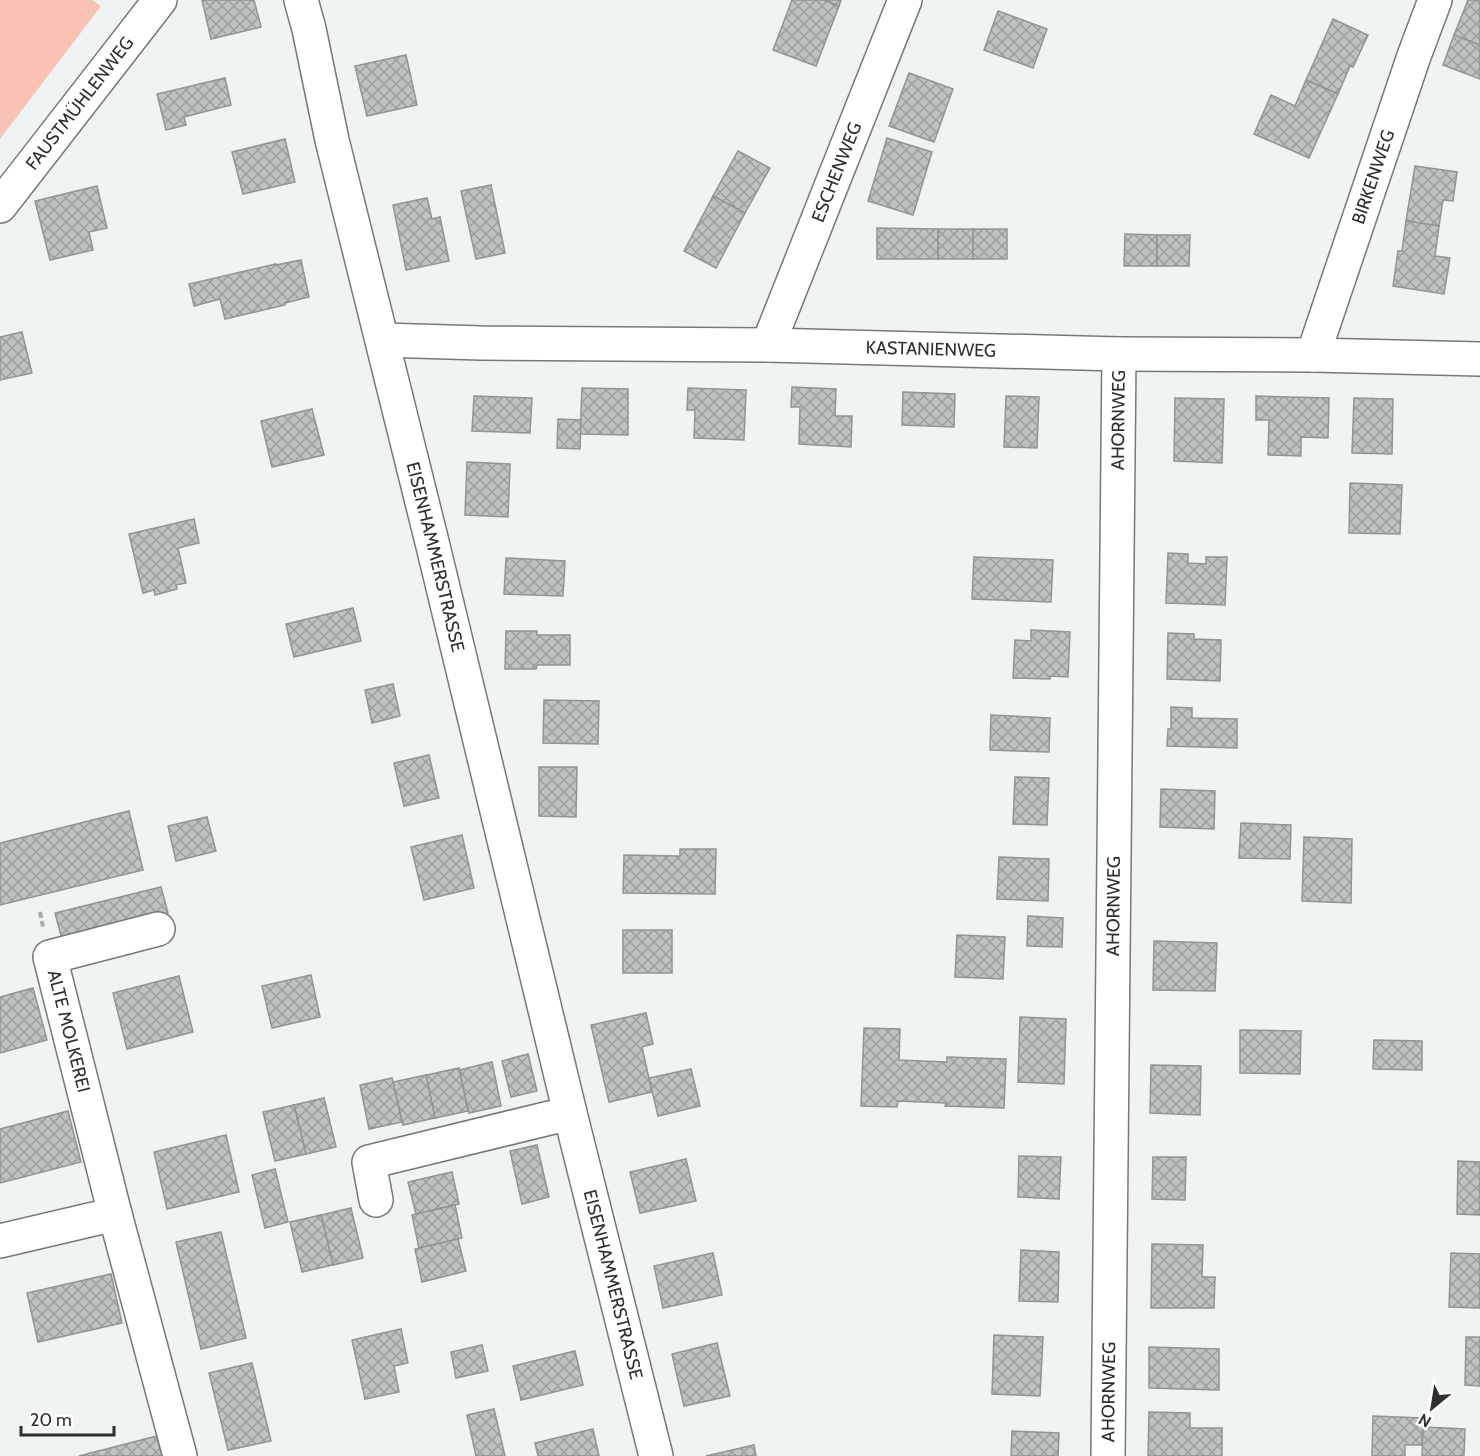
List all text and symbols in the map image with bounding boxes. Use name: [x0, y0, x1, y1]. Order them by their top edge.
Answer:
street label: FAUSTMÜHLENWEG: [21, 32, 138, 174]
street label: ESCHENWEG: [807, 119, 866, 225]
street label: BIRKENWEG: [1347, 127, 1399, 227]
street label: KASTANIENWEG: [865, 337, 996, 362]
street label: AHORNWEG: [1107, 370, 1130, 470]
street label: EISENHAMMERSTRASSE: [402, 460, 469, 654]
street label: AHORNWEG: [1102, 856, 1125, 956]
street label: ALTE MOLKEREI: [43, 968, 95, 1095]
street label: EISENHAMMERSTRASSE: [579, 1187, 647, 1382]
street label: AHORNWEG: [1097, 1342, 1120, 1442]
north arrow: [1402, 1378, 1462, 1438]
scale bar: [21, 1399, 114, 1437]
text: 20 m: [30, 1409, 72, 1431]
text: N: [1415, 1410, 1434, 1432]

